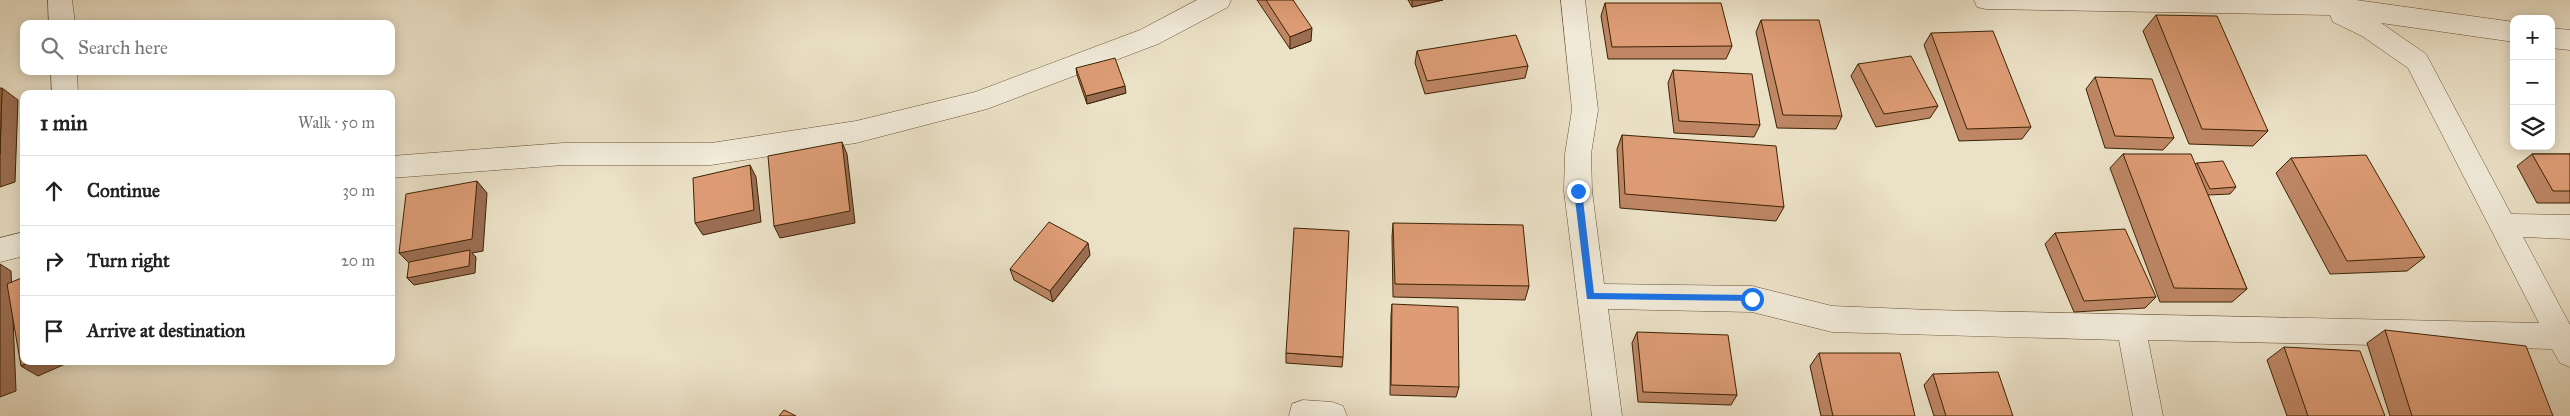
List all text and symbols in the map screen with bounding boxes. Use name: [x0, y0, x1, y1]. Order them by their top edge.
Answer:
map controls: [2510, 15, 2555, 150]
button: +: [2510, 15, 2555, 60]
search box: [20, 20, 395, 75]
icon: search: [38, 34, 66, 62]
text: Search here: [78, 36, 168, 59]
button: −: [2510, 60, 2555, 105]
button: layers: [2510, 105, 2555, 150]
text: 1 min: [40, 110, 88, 136]
text: Walk · 50 m: [298, 113, 375, 132]
icon: ahead: [40, 177, 68, 205]
text: Continue: [87, 179, 160, 202]
route end: [1567, 180, 1590, 203]
text: 30 m: [342, 181, 375, 200]
icon: right: [40, 247, 68, 275]
text: Turn right: [87, 249, 170, 272]
text: 20 m: [341, 251, 375, 270]
route start: [1741, 288, 1764, 311]
icon: arrive: [40, 317, 68, 345]
text: Arrive at destination: [87, 319, 245, 342]

